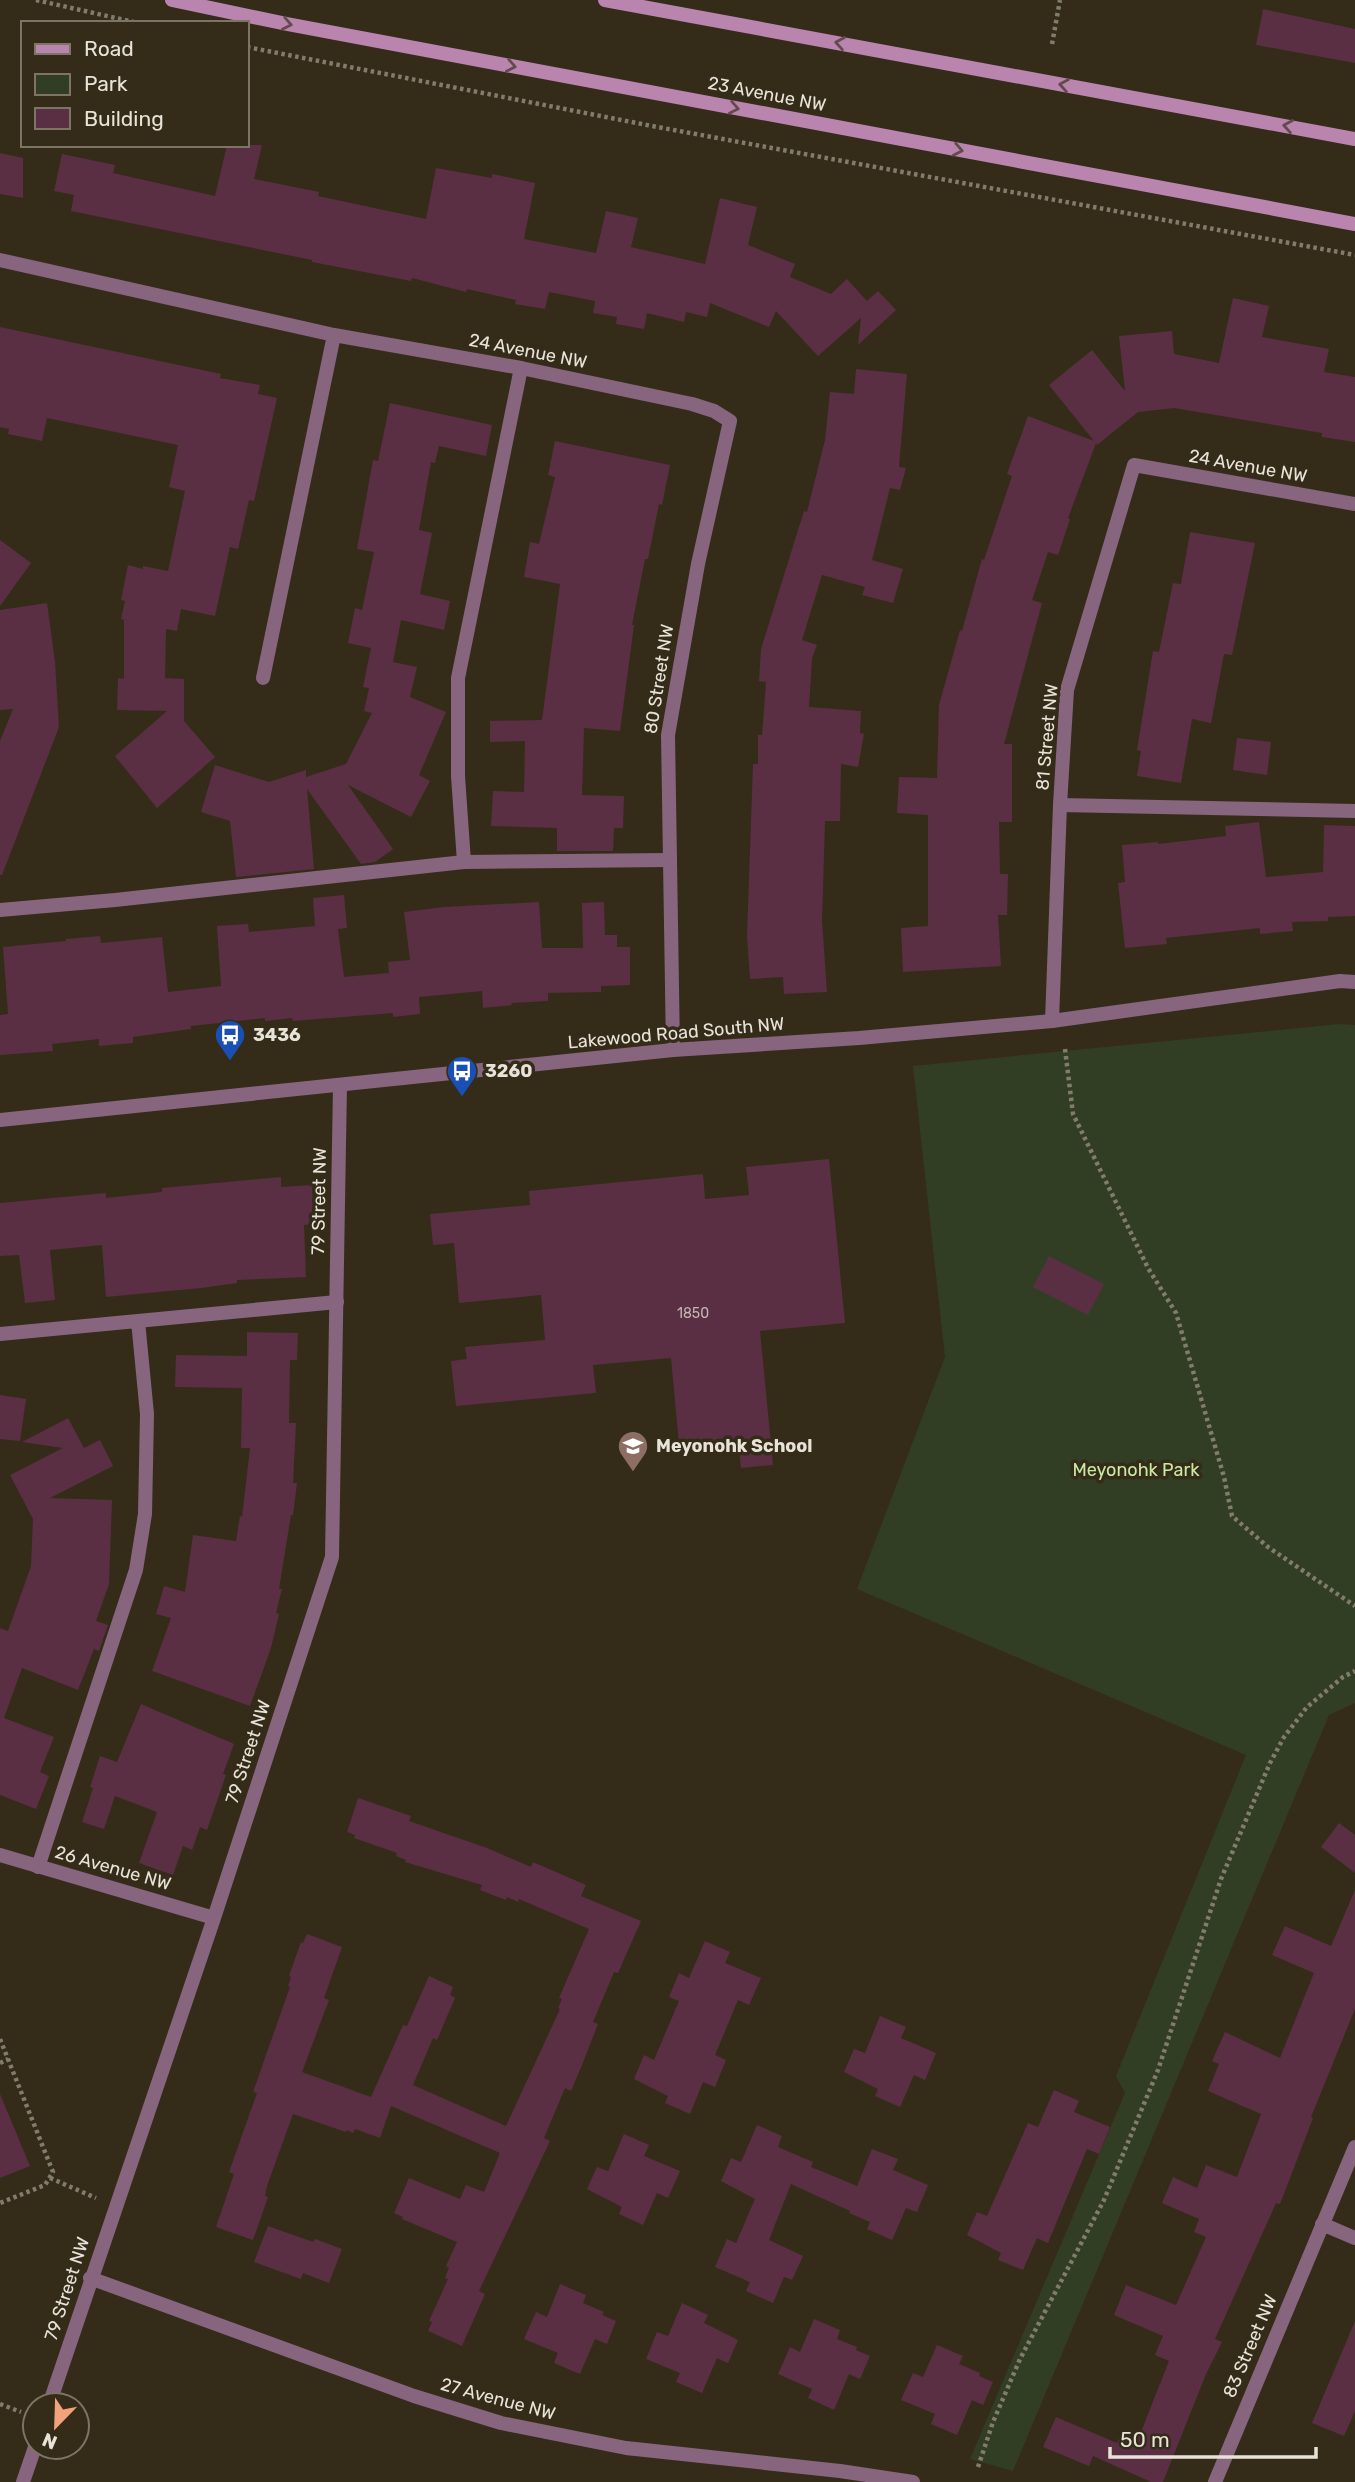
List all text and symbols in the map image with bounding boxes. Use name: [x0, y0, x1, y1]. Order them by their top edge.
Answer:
one-way arrow: [281, 15, 293, 30]
legend: [21, 21, 248, 147]
text: Road: [84, 36, 134, 61]
one-way arrow: [835, 37, 847, 52]
one-way arrow: [505, 58, 517, 73]
text: Park: [84, 71, 128, 96]
street label: 23 Avenue NW: [706, 72, 828, 116]
one-way arrow: [1058, 78, 1070, 93]
one-way arrow: [729, 100, 740, 115]
text: Building: [84, 106, 164, 131]
one-way arrow: [1282, 119, 1294, 134]
one-way arrow: [952, 141, 964, 156]
street label: 24 Avenue NW: [467, 329, 589, 373]
street label: 24 Avenue NW: [1187, 445, 1309, 487]
street label: 80 Street NW: [639, 623, 679, 735]
street label: 81 Street NW: [1031, 683, 1063, 791]
street label: Lakewood Road South NW: [567, 1013, 785, 1053]
bus stop icon: 3436: [213, 1018, 247, 1062]
place label: 3436: [253, 1024, 301, 1046]
bus stop icon: 3260: [445, 1054, 479, 1098]
place label: 3260: [485, 1060, 533, 1082]
street label: 79 Street NW: [307, 1147, 331, 1255]
house number: 1850: [677, 1305, 709, 1322]
school or university icon: Meyonohk School: [616, 1429, 650, 1473]
place label: Meyonohk School: [656, 1435, 813, 1457]
park label: Meyonohk Park: [1072, 1459, 1200, 1481]
street label: 79 Street NW: [221, 1697, 275, 1807]
street label: 26 Avenue NW: [52, 1841, 174, 1895]
street label: 79 Street NW: [40, 2234, 94, 2344]
street label: 83 Street NW: [1218, 2291, 1282, 2401]
street label: 27 Avenue NW: [438, 2373, 558, 2425]
north arrow: [21, 2391, 91, 2461]
scale bar: [1110, 2416, 1316, 2460]
text: 50 m: [1120, 2427, 1170, 2452]
text: N: [39, 2428, 60, 2454]

